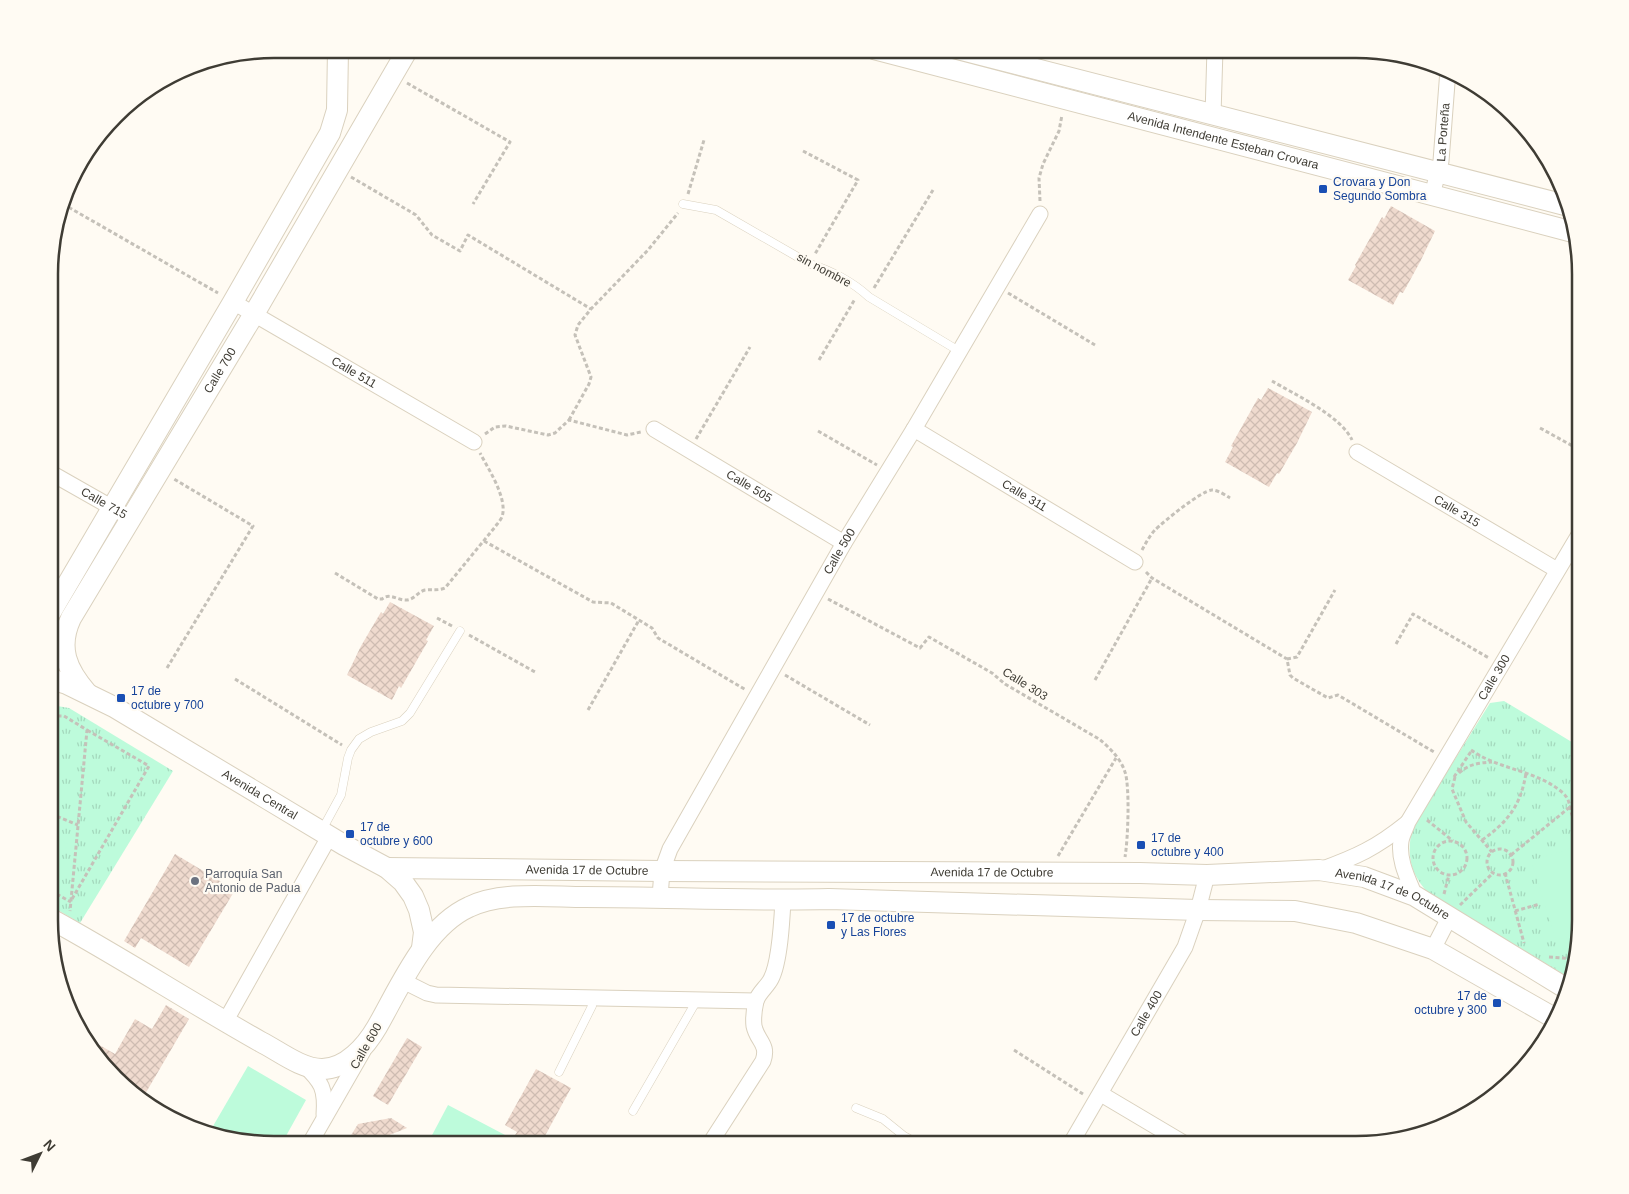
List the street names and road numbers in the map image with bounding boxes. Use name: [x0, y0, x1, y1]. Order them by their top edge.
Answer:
street label: La Porteña: [1434, 102, 1452, 162]
street label: Avenida Intendente Esteban Crovara: [1126, 109, 1321, 172]
street label: sin nombre: [795, 250, 854, 290]
street label: Calle 700: [201, 345, 239, 396]
street label: Calle 511: [329, 354, 379, 391]
street label: Calle 505: [724, 467, 775, 505]
street label: Calle 311: [1000, 477, 1050, 515]
street label: Calle 715: [79, 484, 130, 522]
street label: Calle 315: [1431, 492, 1483, 530]
street label: Calle 500: [821, 526, 858, 577]
street label: Calle 300: [1475, 652, 1513, 703]
street label: Calle 303: [1000, 665, 1050, 704]
street label: Avenida Central: [220, 766, 300, 822]
street label: Avenida 17 de Octubre: [526, 863, 649, 878]
street label: Avenida 17 de Octubre: [931, 865, 1054, 880]
street label: Avenida 17 de Octubre: [1334, 866, 1452, 923]
street label: Calle 400: [1128, 988, 1165, 1039]
street label: Calle 600: [347, 1020, 385, 1071]

